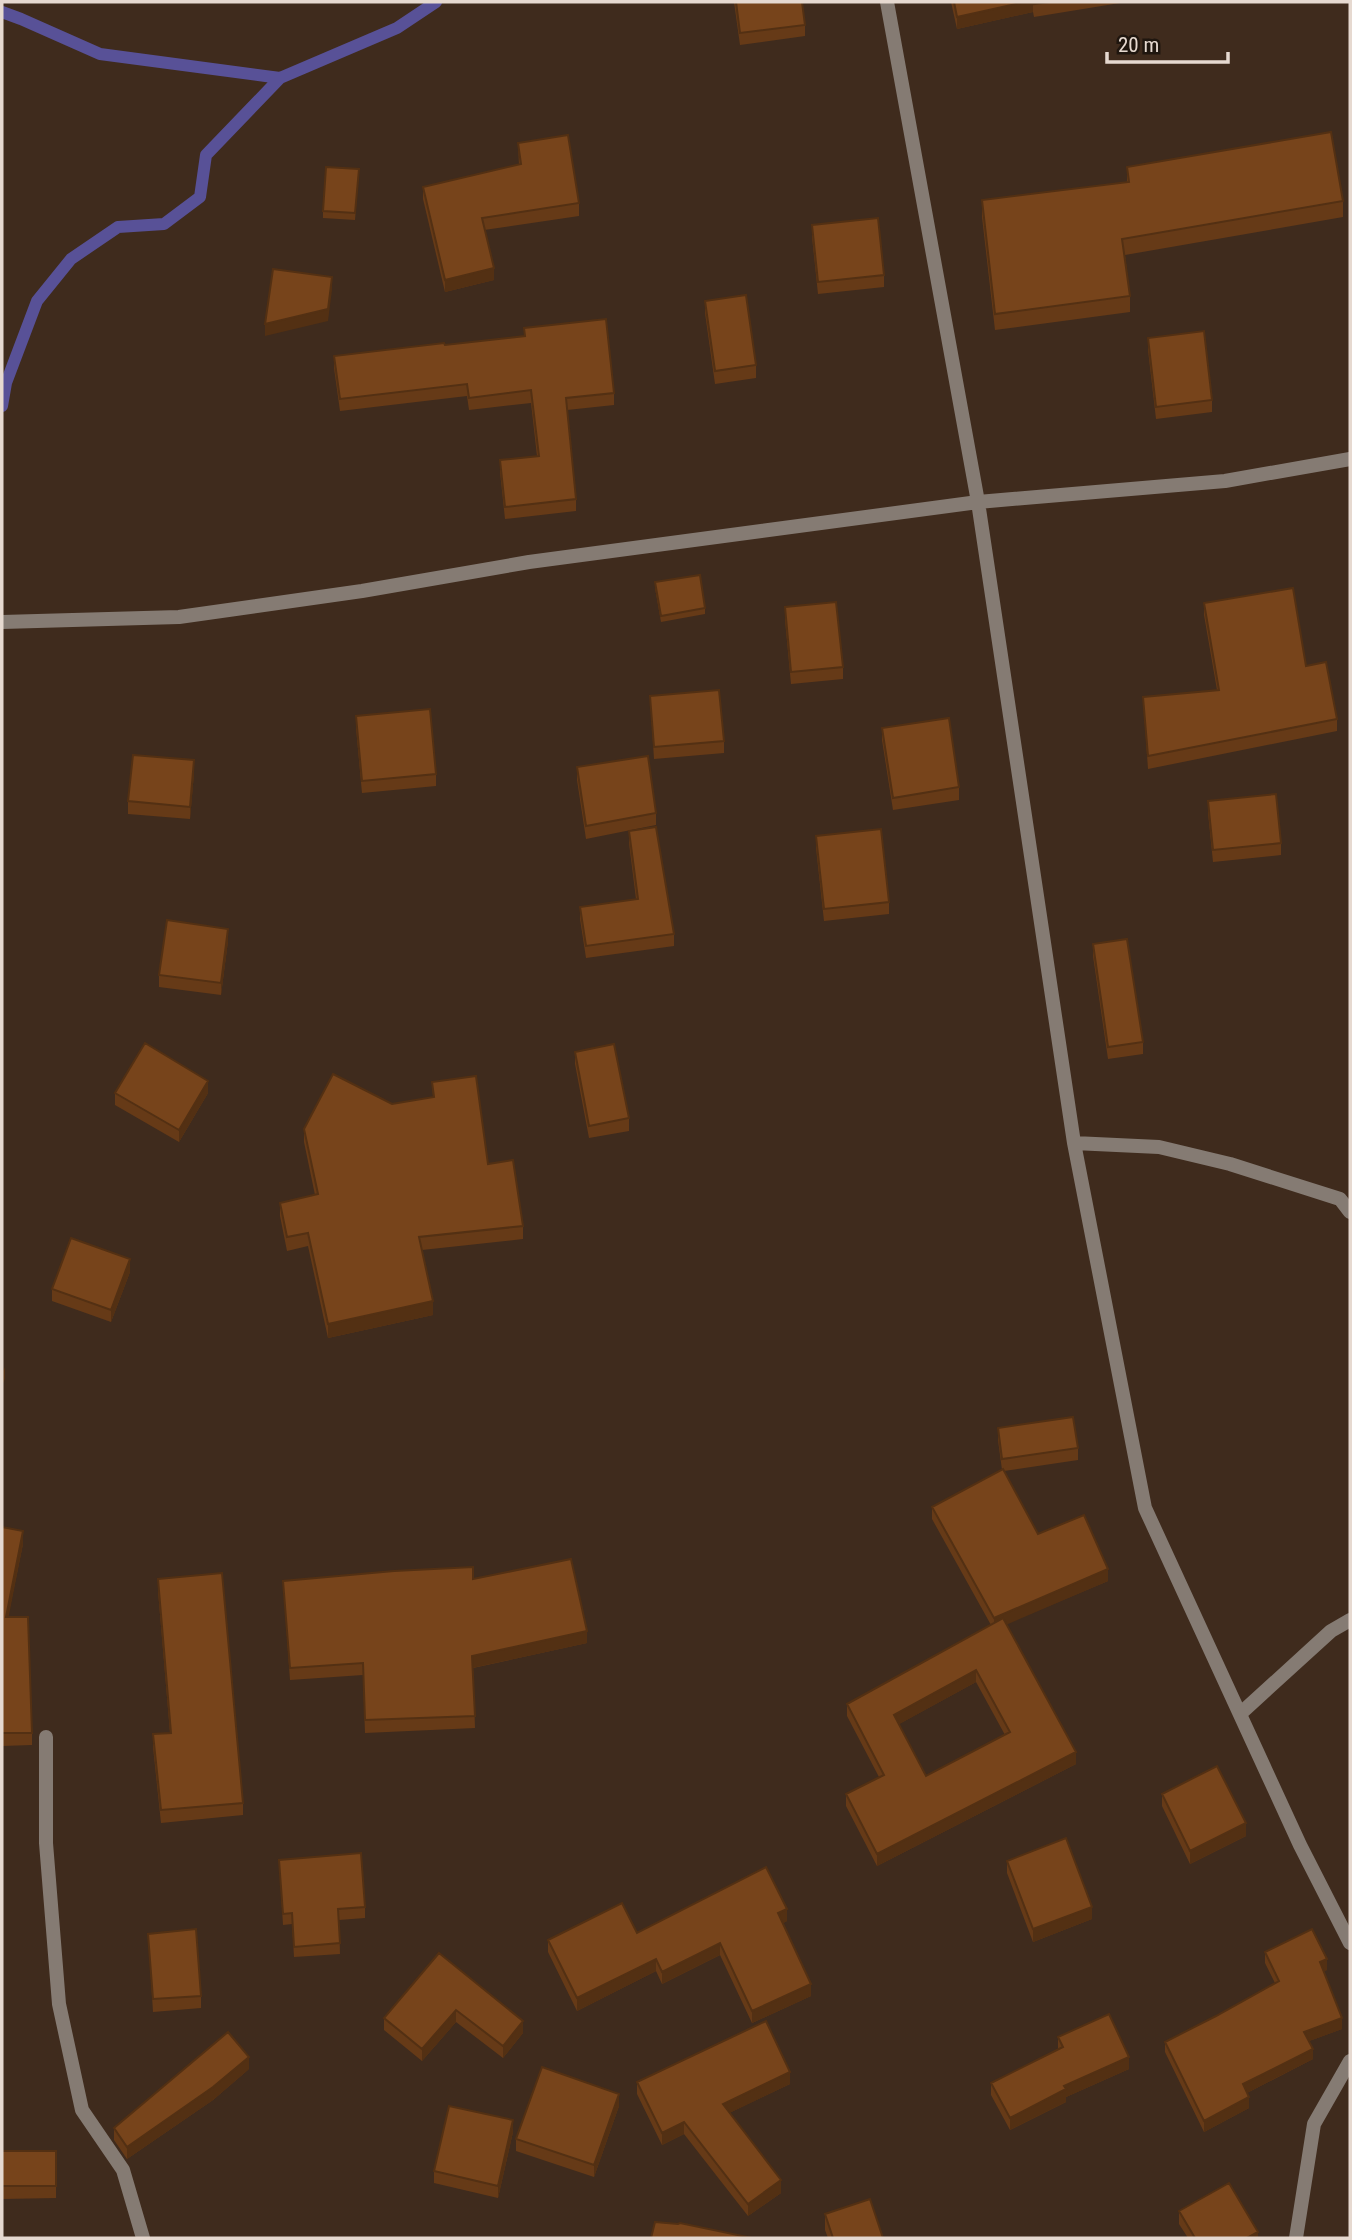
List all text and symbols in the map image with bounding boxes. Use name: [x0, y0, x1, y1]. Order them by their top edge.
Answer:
scale bar: [1107, 21, 1228, 65]
text: 20 m: [1118, 33, 1159, 57]

